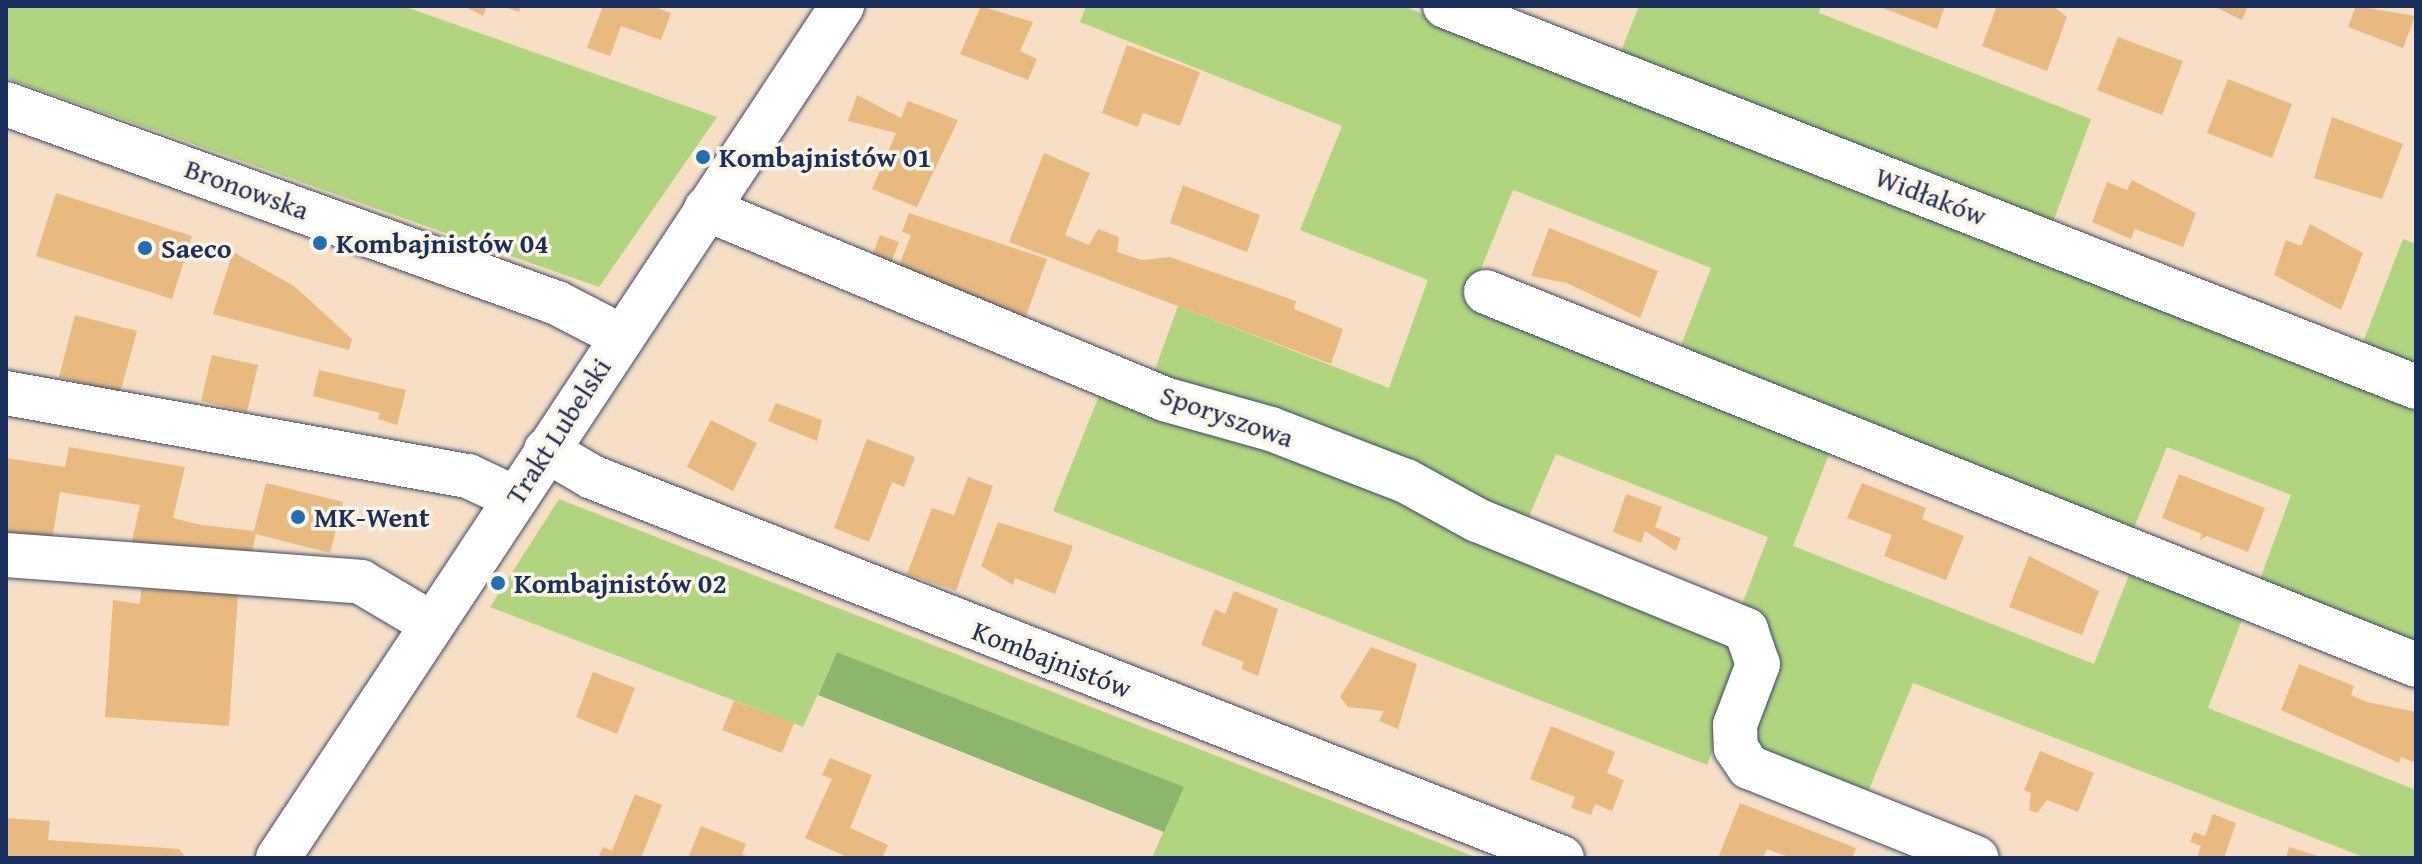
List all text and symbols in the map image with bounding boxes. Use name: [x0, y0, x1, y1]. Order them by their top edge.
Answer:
place label: Kombajnistów 01: [719, 140, 932, 174]
marker: Kombajnistów 01: [694, 148, 712, 166]
street label: Bronowska: [180, 151, 314, 227]
street label: Widłaków: [1871, 159, 1991, 233]
place label: Kombajnistów 04: [336, 226, 549, 260]
place label: Saeco: [161, 231, 232, 265]
marker: Kombajnistów 04: [311, 234, 329, 252]
marker: Saeco: [136, 239, 154, 257]
street label: Trakt Lubelski: [498, 351, 618, 511]
street label: Sporyszowa: [1156, 378, 1298, 454]
place label: MK-Went: [314, 500, 429, 534]
marker: MK-Went: [289, 508, 307, 526]
place label: Kombajnistów 02: [514, 566, 727, 600]
marker: Kombajnistów 02: [489, 574, 507, 592]
street label: Kombajnistów: [968, 613, 1136, 705]

